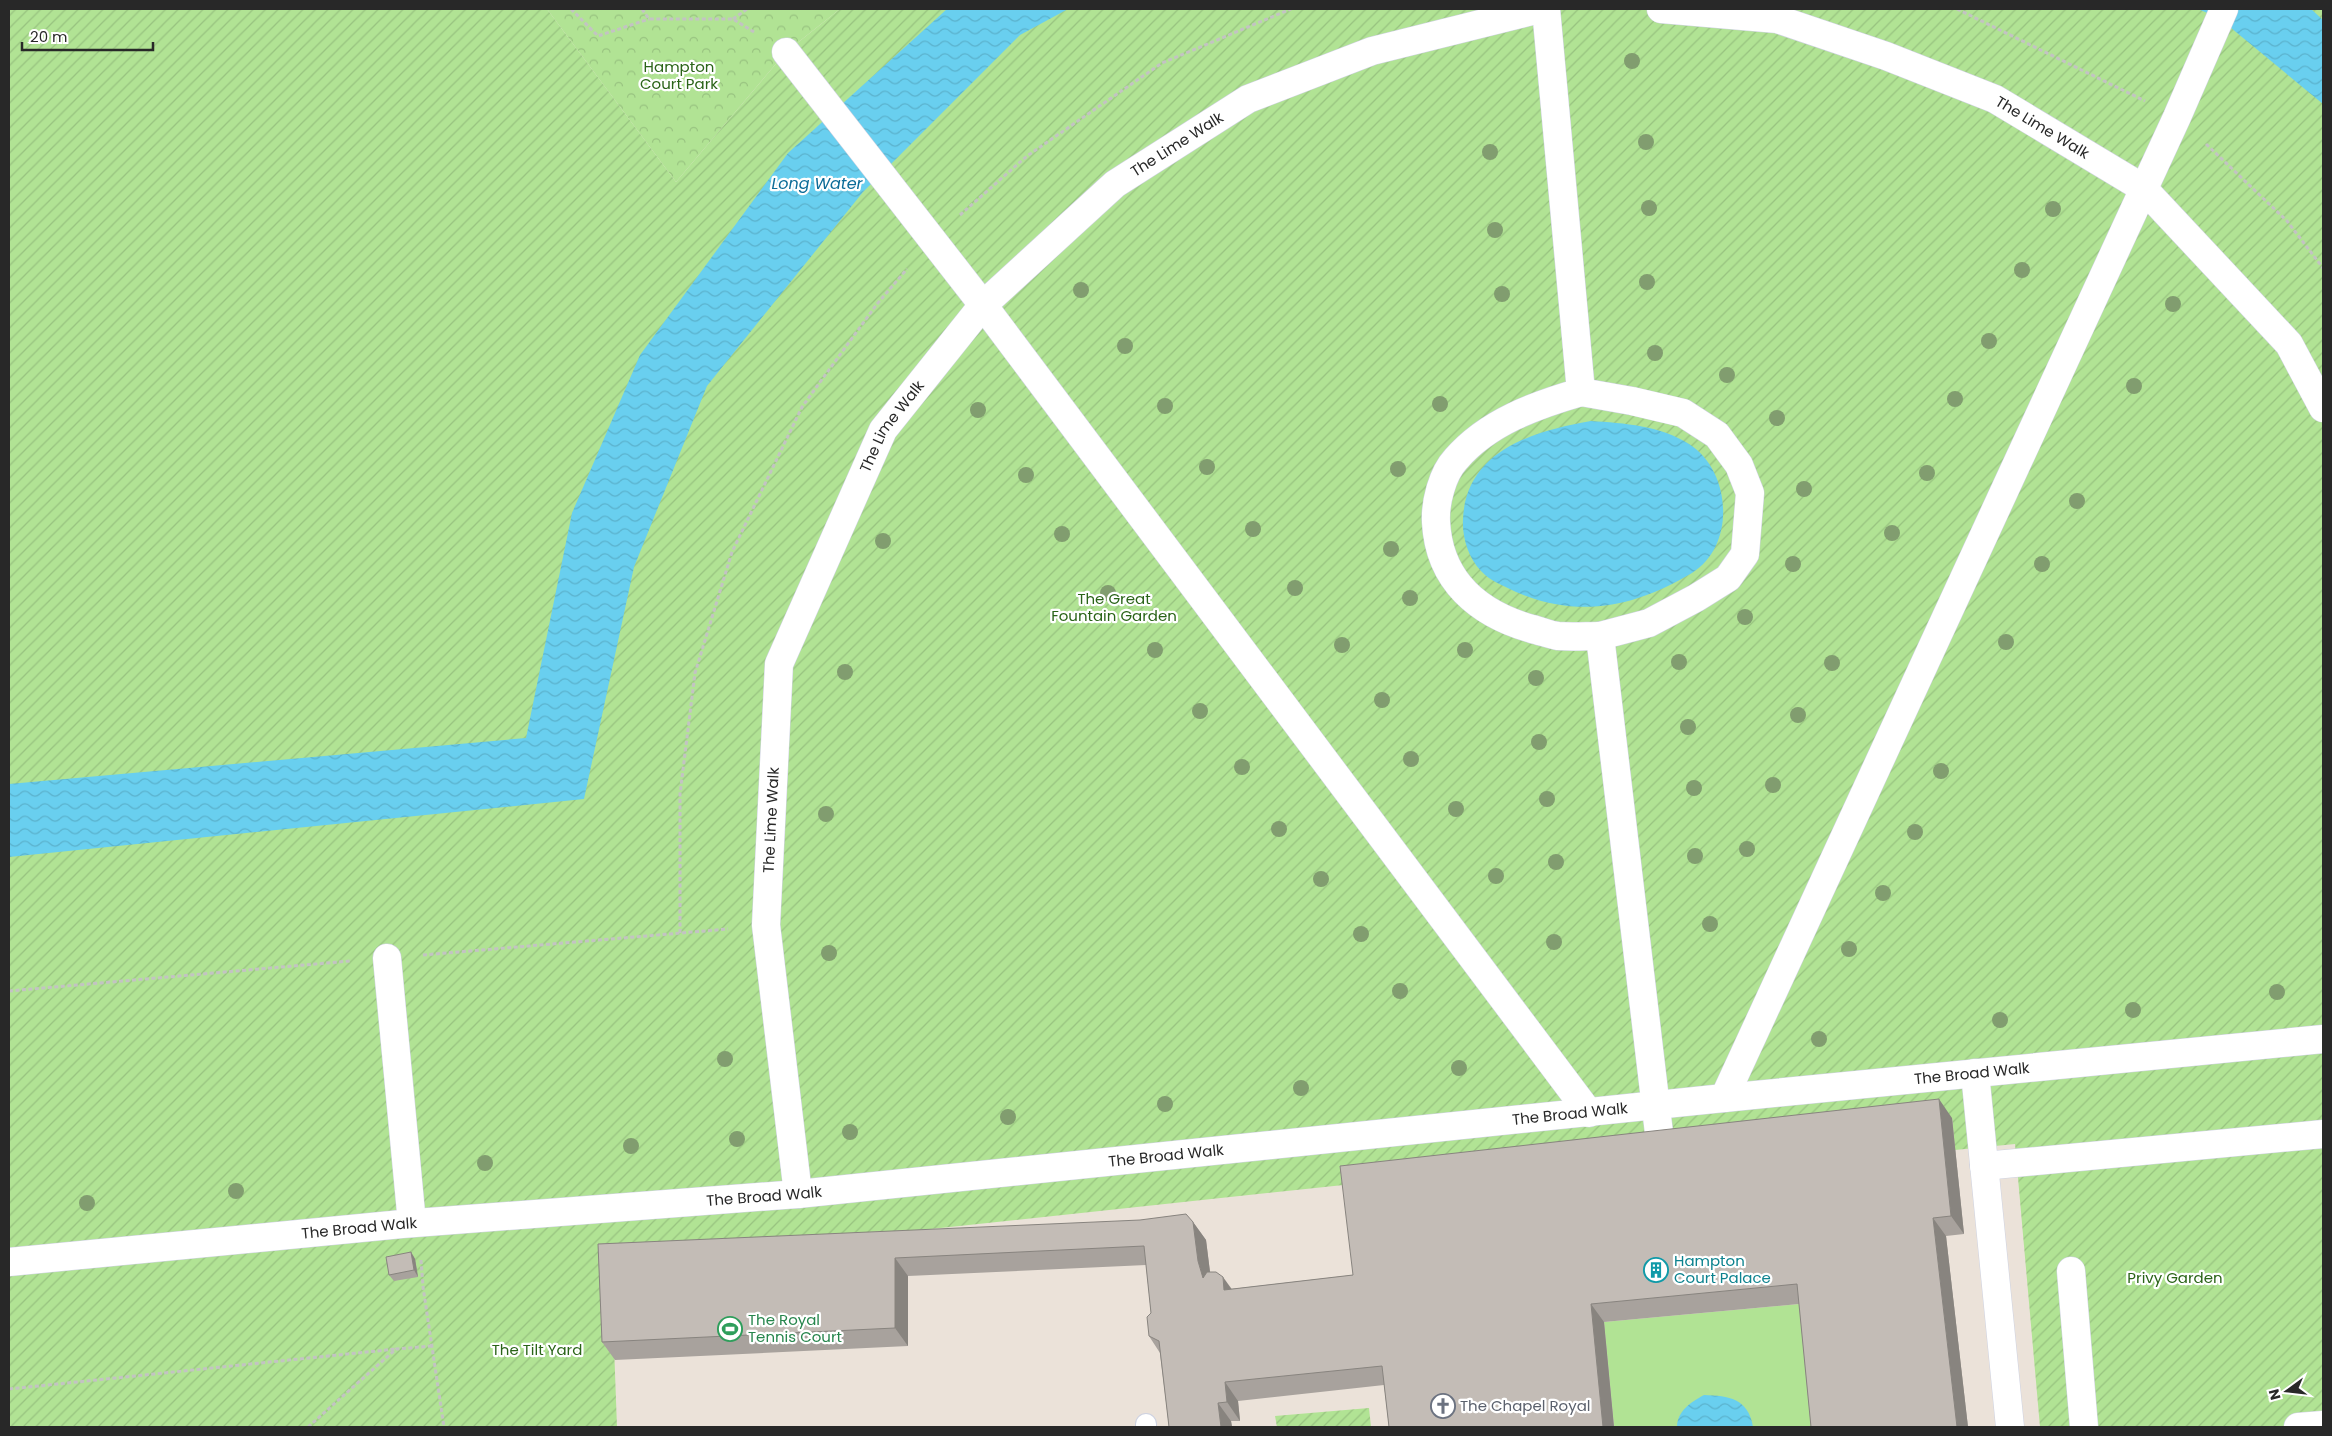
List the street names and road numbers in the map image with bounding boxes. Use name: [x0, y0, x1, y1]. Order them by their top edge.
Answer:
street label: The Lime Walk: [1992, 91, 2094, 164]
street label: The Lime Walk: [1126, 106, 1227, 181]
street label: The Lime Walk: [855, 375, 929, 476]
street label: The Lime Walk: [758, 766, 784, 874]
street label: The Broad Walk: [1913, 1057, 2031, 1089]
street label: The Broad Walk: [1511, 1097, 1629, 1130]
street label: The Broad Walk: [1107, 1139, 1225, 1172]
street label: The Broad Walk: [705, 1181, 823, 1211]
street label: The Broad Walk: [301, 1212, 418, 1244]

